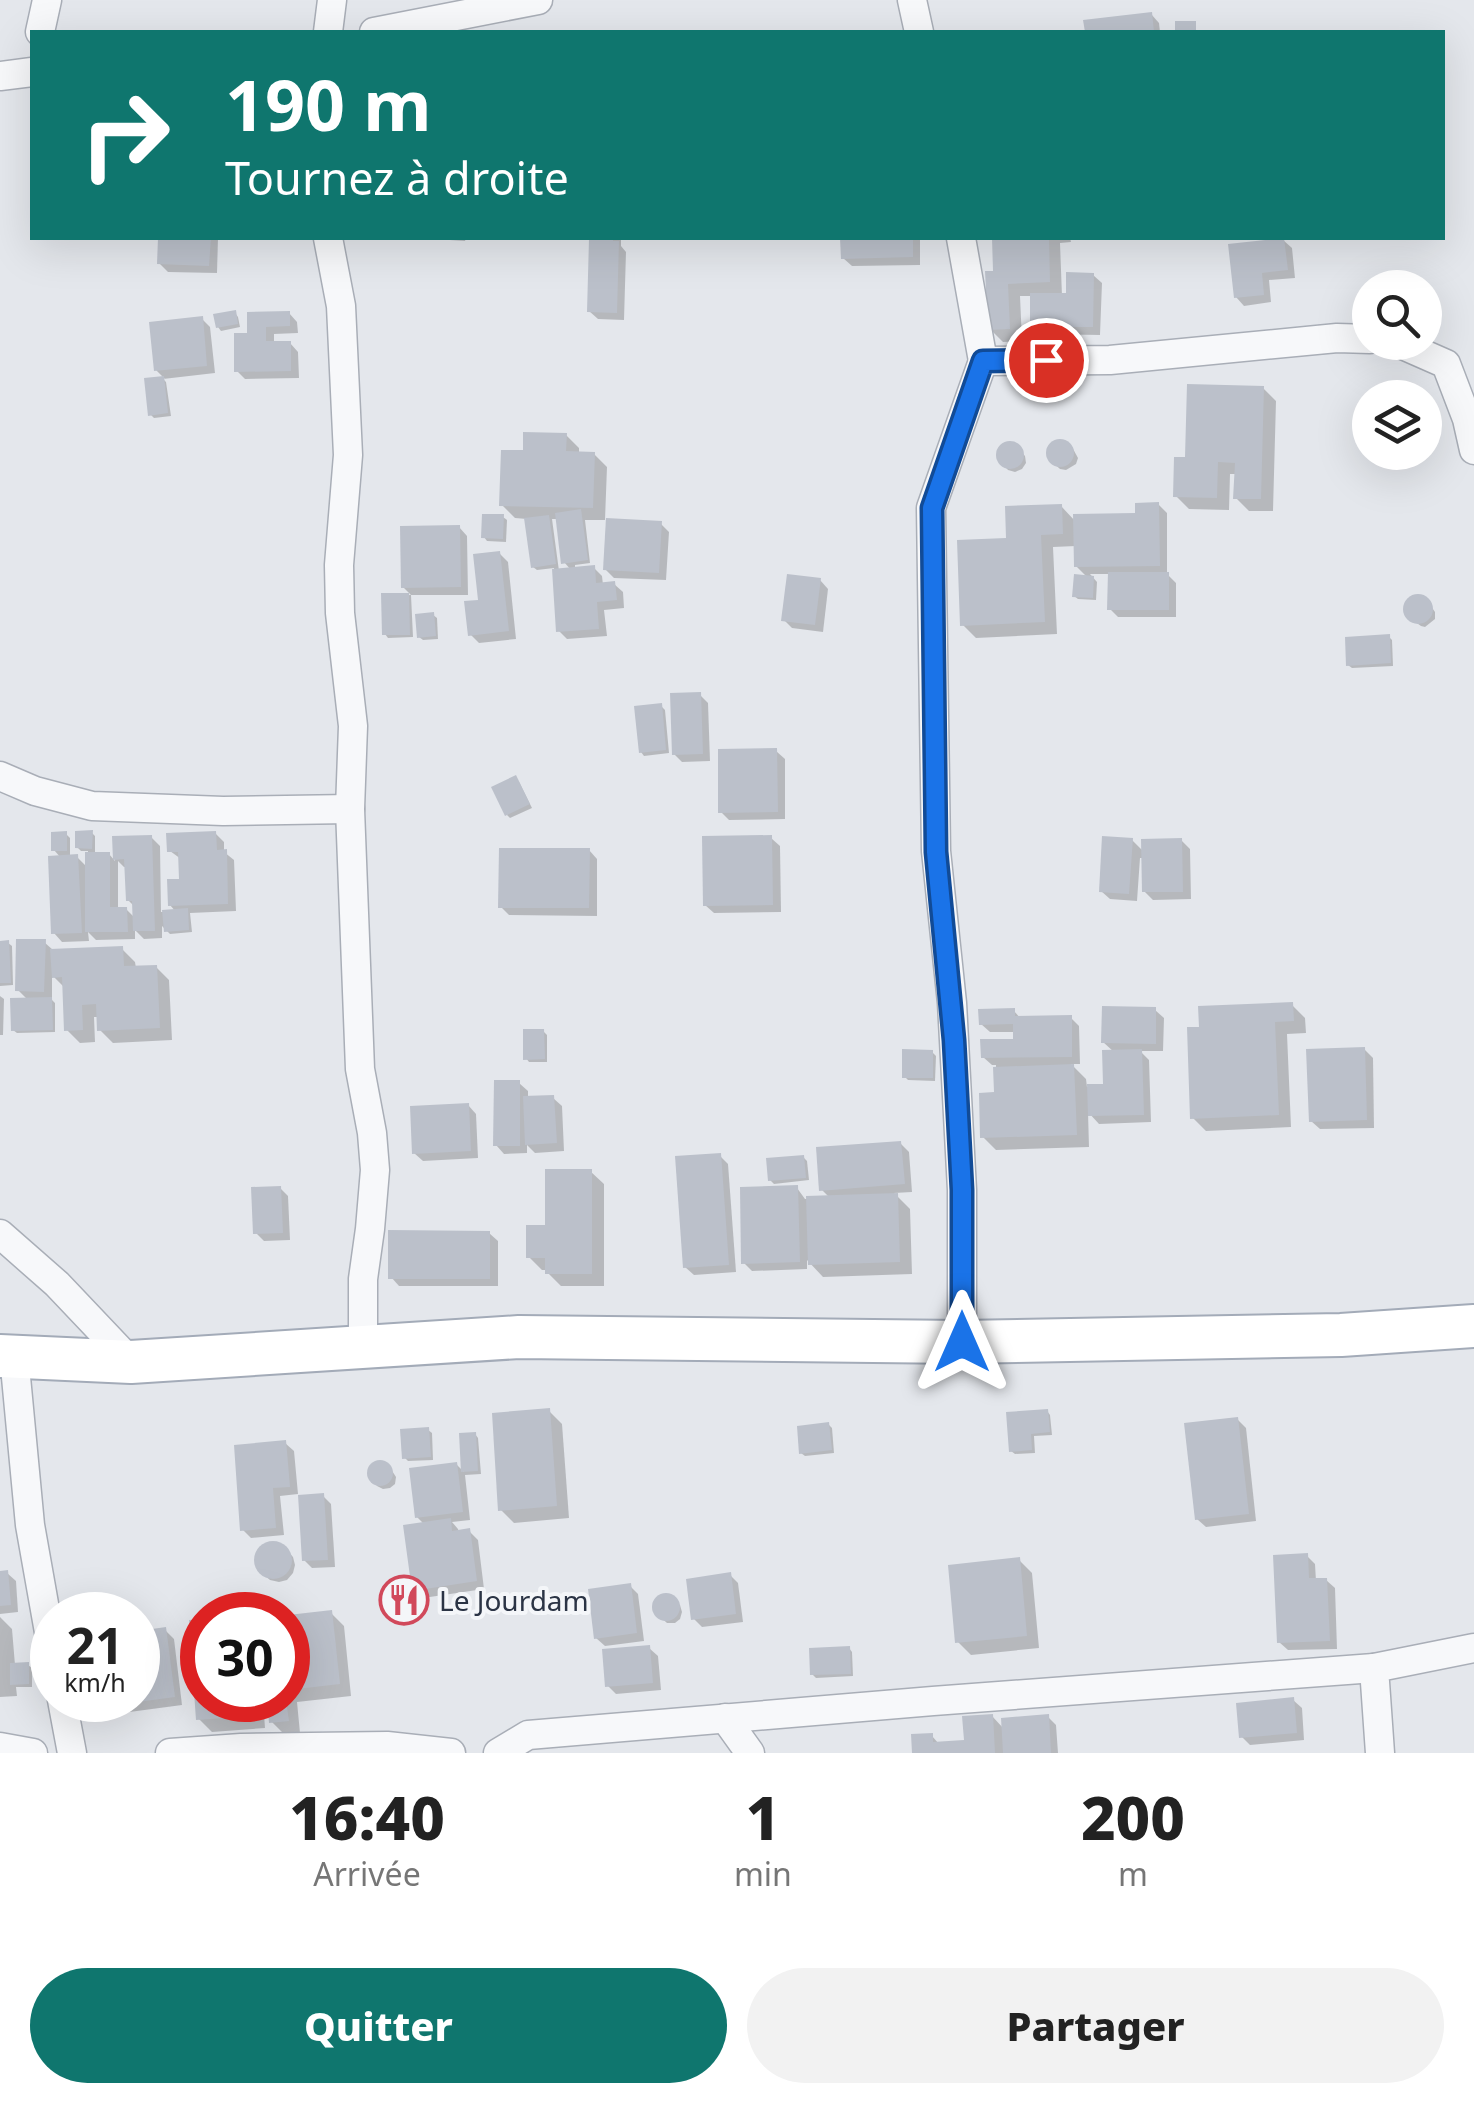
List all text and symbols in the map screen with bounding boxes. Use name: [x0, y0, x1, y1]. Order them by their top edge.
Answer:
text: 190 m: [225, 56, 432, 152]
icon: right: [60, 70, 190, 200]
text: Tournez à droite: [225, 147, 569, 208]
map controls: [1352, 270, 1442, 470]
button: search: [1352, 270, 1442, 360]
pin: [1004, 318, 1089, 403]
icon: arrive: [1019, 333, 1074, 388]
button: layers: [1352, 380, 1442, 470]
position arrow: [910, 1290, 1014, 1394]
restaurant icon: Le Jourdam: [378, 1574, 430, 1626]
place label: Le Jourdam: [439, 1581, 589, 1619]
speed limit sign: 30: [180, 1592, 310, 1722]
text: 21: [66, 1611, 124, 1679]
text: km/h: [64, 1665, 126, 1699]
text: 16:40: [289, 1776, 445, 1858]
text: 1: [746, 1776, 780, 1858]
text: 200: [1081, 1776, 1185, 1858]
text: Arrivée: [313, 1852, 421, 1895]
text: min: [734, 1852, 792, 1895]
text: m: [1118, 1852, 1148, 1895]
button: Quitter: [30, 1968, 727, 2083]
button: Partager: [747, 1968, 1444, 2083]

